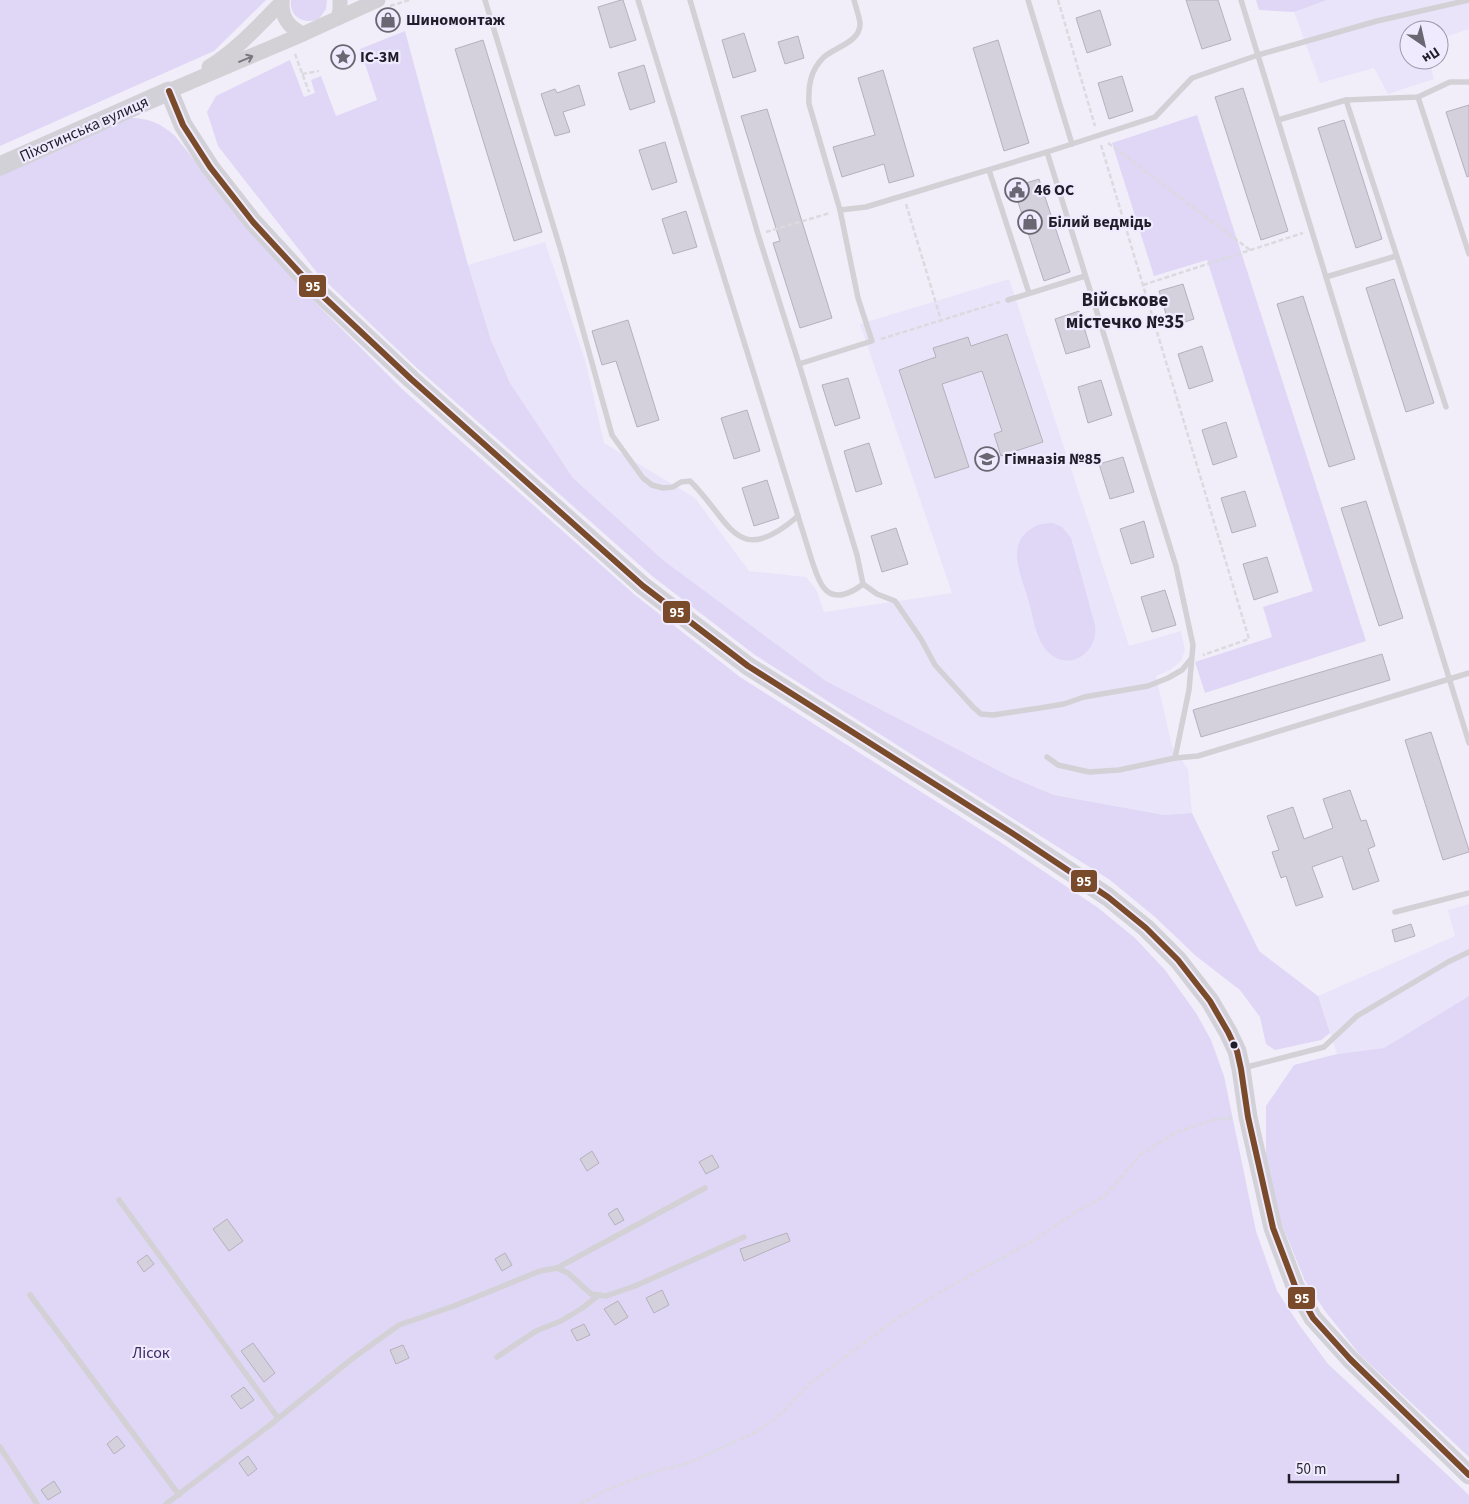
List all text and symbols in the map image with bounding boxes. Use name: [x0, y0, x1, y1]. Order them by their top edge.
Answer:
shop icon: Шиномонтаж: [375, 7, 401, 33]
place label: Шиномонтаж: [406, 9, 506, 31]
north arrow: [1399, 20, 1449, 70]
text: Пн: [1418, 42, 1444, 68]
place icon: ІС-3М: [330, 44, 356, 70]
place label: ІС-3М: [360, 46, 400, 68]
one-way arrow: [238, 53, 253, 63]
street label: Піхотинська вулиця: [16, 91, 152, 167]
public building icon: 46 ОС: [1004, 177, 1030, 203]
place label: 46 ОС: [1034, 179, 1074, 201]
shop icon: Білий ведмідь: [1017, 209, 1043, 235]
place label: Білий ведмідь: [1048, 211, 1152, 233]
line badge: 95: [298, 274, 327, 298]
text: 95: [306, 277, 320, 297]
district label: Військове містечко №35: [1066, 287, 1184, 336]
school or university icon: Гімназія №85: [974, 446, 1000, 472]
place label: Гімназія №85: [1004, 448, 1101, 470]
line badge: 95: [662, 600, 691, 624]
text: 95: [670, 603, 684, 623]
line badge: 95: [1070, 869, 1098, 893]
text: 95: [1077, 872, 1091, 892]
unlabelled marker: [1229, 1040, 1239, 1050]
line badge: 95: [1287, 1286, 1316, 1310]
text: 95: [1295, 1289, 1309, 1309]
park label: Лісок: [132, 1342, 170, 1364]
scale bar: [1289, 1452, 1398, 1484]
text: 50 m: [1296, 1459, 1326, 1480]

